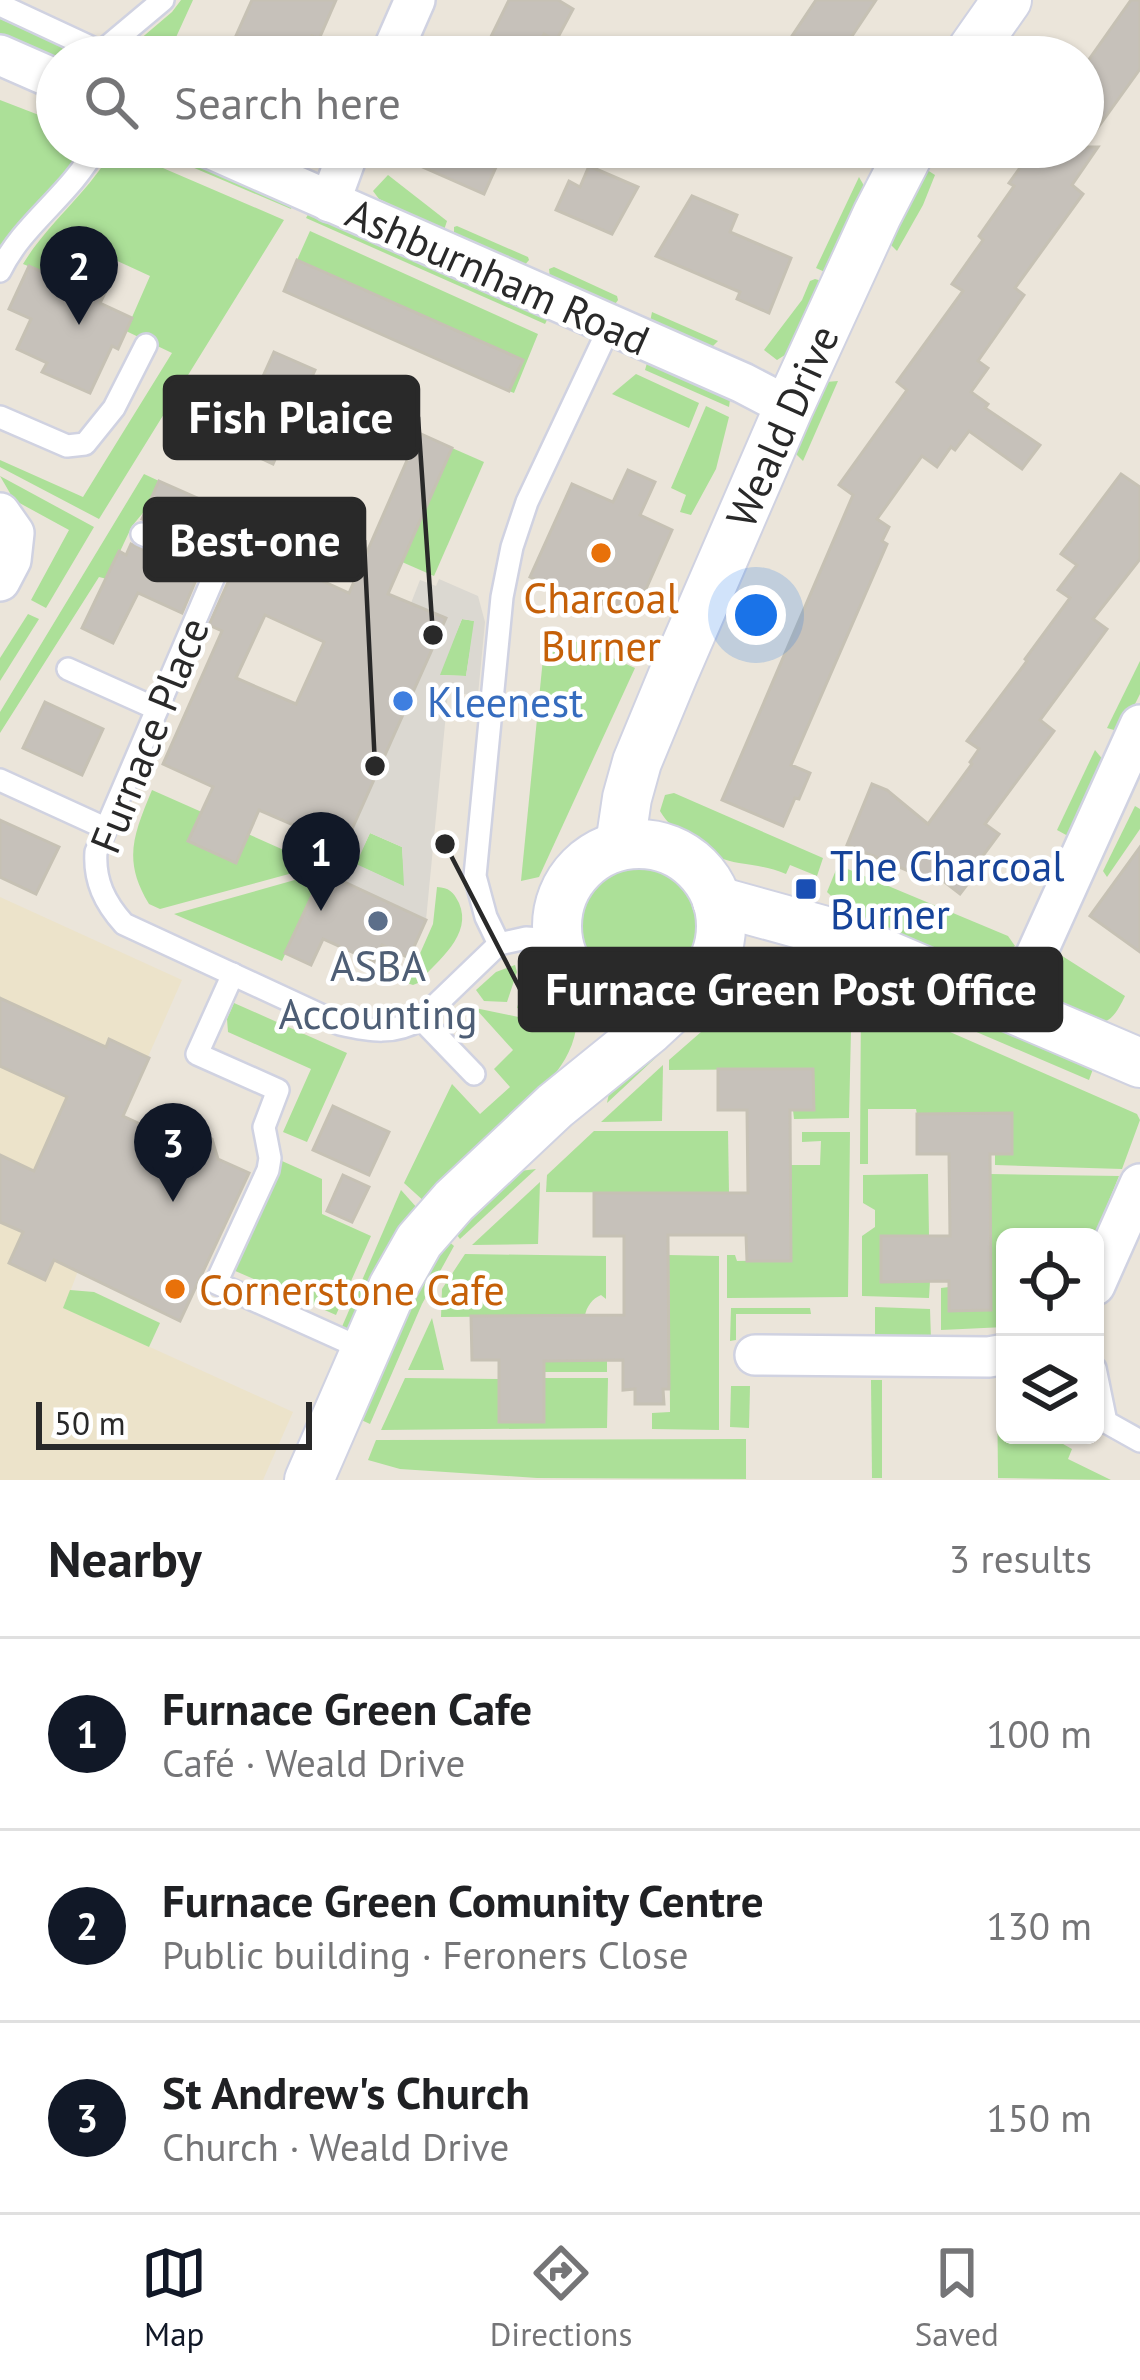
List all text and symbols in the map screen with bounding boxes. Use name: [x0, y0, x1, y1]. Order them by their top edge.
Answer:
search box: [36, 36, 1104, 168]
icon: search: [78, 69, 144, 135]
text: Search here: [174, 73, 401, 131]
street label: Ashburnham Road: [338, 185, 658, 367]
pin: 2: [40, 226, 118, 325]
street label: Weald Drive: [713, 316, 851, 536]
callout: Fish Plaice: [165, 377, 418, 458]
text: Fish Plaice: [189, 387, 393, 445]
callout: Best-one: [145, 499, 364, 580]
text: Best-one: [169, 510, 341, 568]
marker: Charcoal Burner: [588, 540, 614, 566]
place label: Charcoal Burner: [523, 570, 679, 673]
your location: [726, 585, 786, 645]
street label: Furnace Place: [77, 609, 221, 861]
place label: Kleenest: [427, 674, 583, 729]
marker: Kleenest: [390, 688, 416, 714]
pin: 1: [282, 812, 360, 911]
place label: The Charcoal Burner: [830, 838, 1065, 941]
marker: The Charcoal Burner: [793, 876, 819, 902]
marker: ASBA Accounting: [365, 908, 391, 934]
place label: ASBA Accounting: [278, 938, 478, 1041]
callout: Furnace Green Post Office: [520, 949, 1061, 1030]
text: Furnace Green Post Office: [545, 959, 1037, 1017]
pin: 3: [134, 1103, 212, 1202]
map controls: [996, 1228, 1104, 1444]
button: locate: [996, 1228, 1104, 1336]
place label: Cornerstone Cafe: [199, 1262, 505, 1317]
marker: Cornerstone Cafe: [162, 1276, 188, 1302]
button: layers: [996, 1336, 1104, 1444]
scale bar: [36, 1396, 312, 1449]
text: 50 m: [54, 1401, 126, 1444]
text: Nearby: [48, 1525, 202, 1591]
text: 3 results: [949, 1533, 1092, 1584]
text: Furnace Green Cafe: [162, 1679, 532, 1737]
text: 1: [76, 1708, 98, 1759]
text: 100 m: [986, 1708, 1092, 1759]
text: Café · Weald Drive: [162, 1737, 465, 1788]
text: Furnace Green Comunity Centre: [162, 1871, 764, 1929]
text: 2: [76, 1900, 98, 1951]
text: 130 m: [986, 1900, 1092, 1951]
text: Public building · Feroners Close: [162, 1929, 688, 1980]
text: St Andrew's Church: [162, 2063, 530, 2121]
text: 3: [76, 2092, 98, 2143]
text: 150 m: [986, 2092, 1092, 2143]
text: Church · Weald Drive: [162, 2121, 509, 2172]
tab: Map: [141, 2240, 207, 2355]
tab: Directions: [490, 2240, 632, 2355]
tab: Saved: [915, 2240, 999, 2355]

